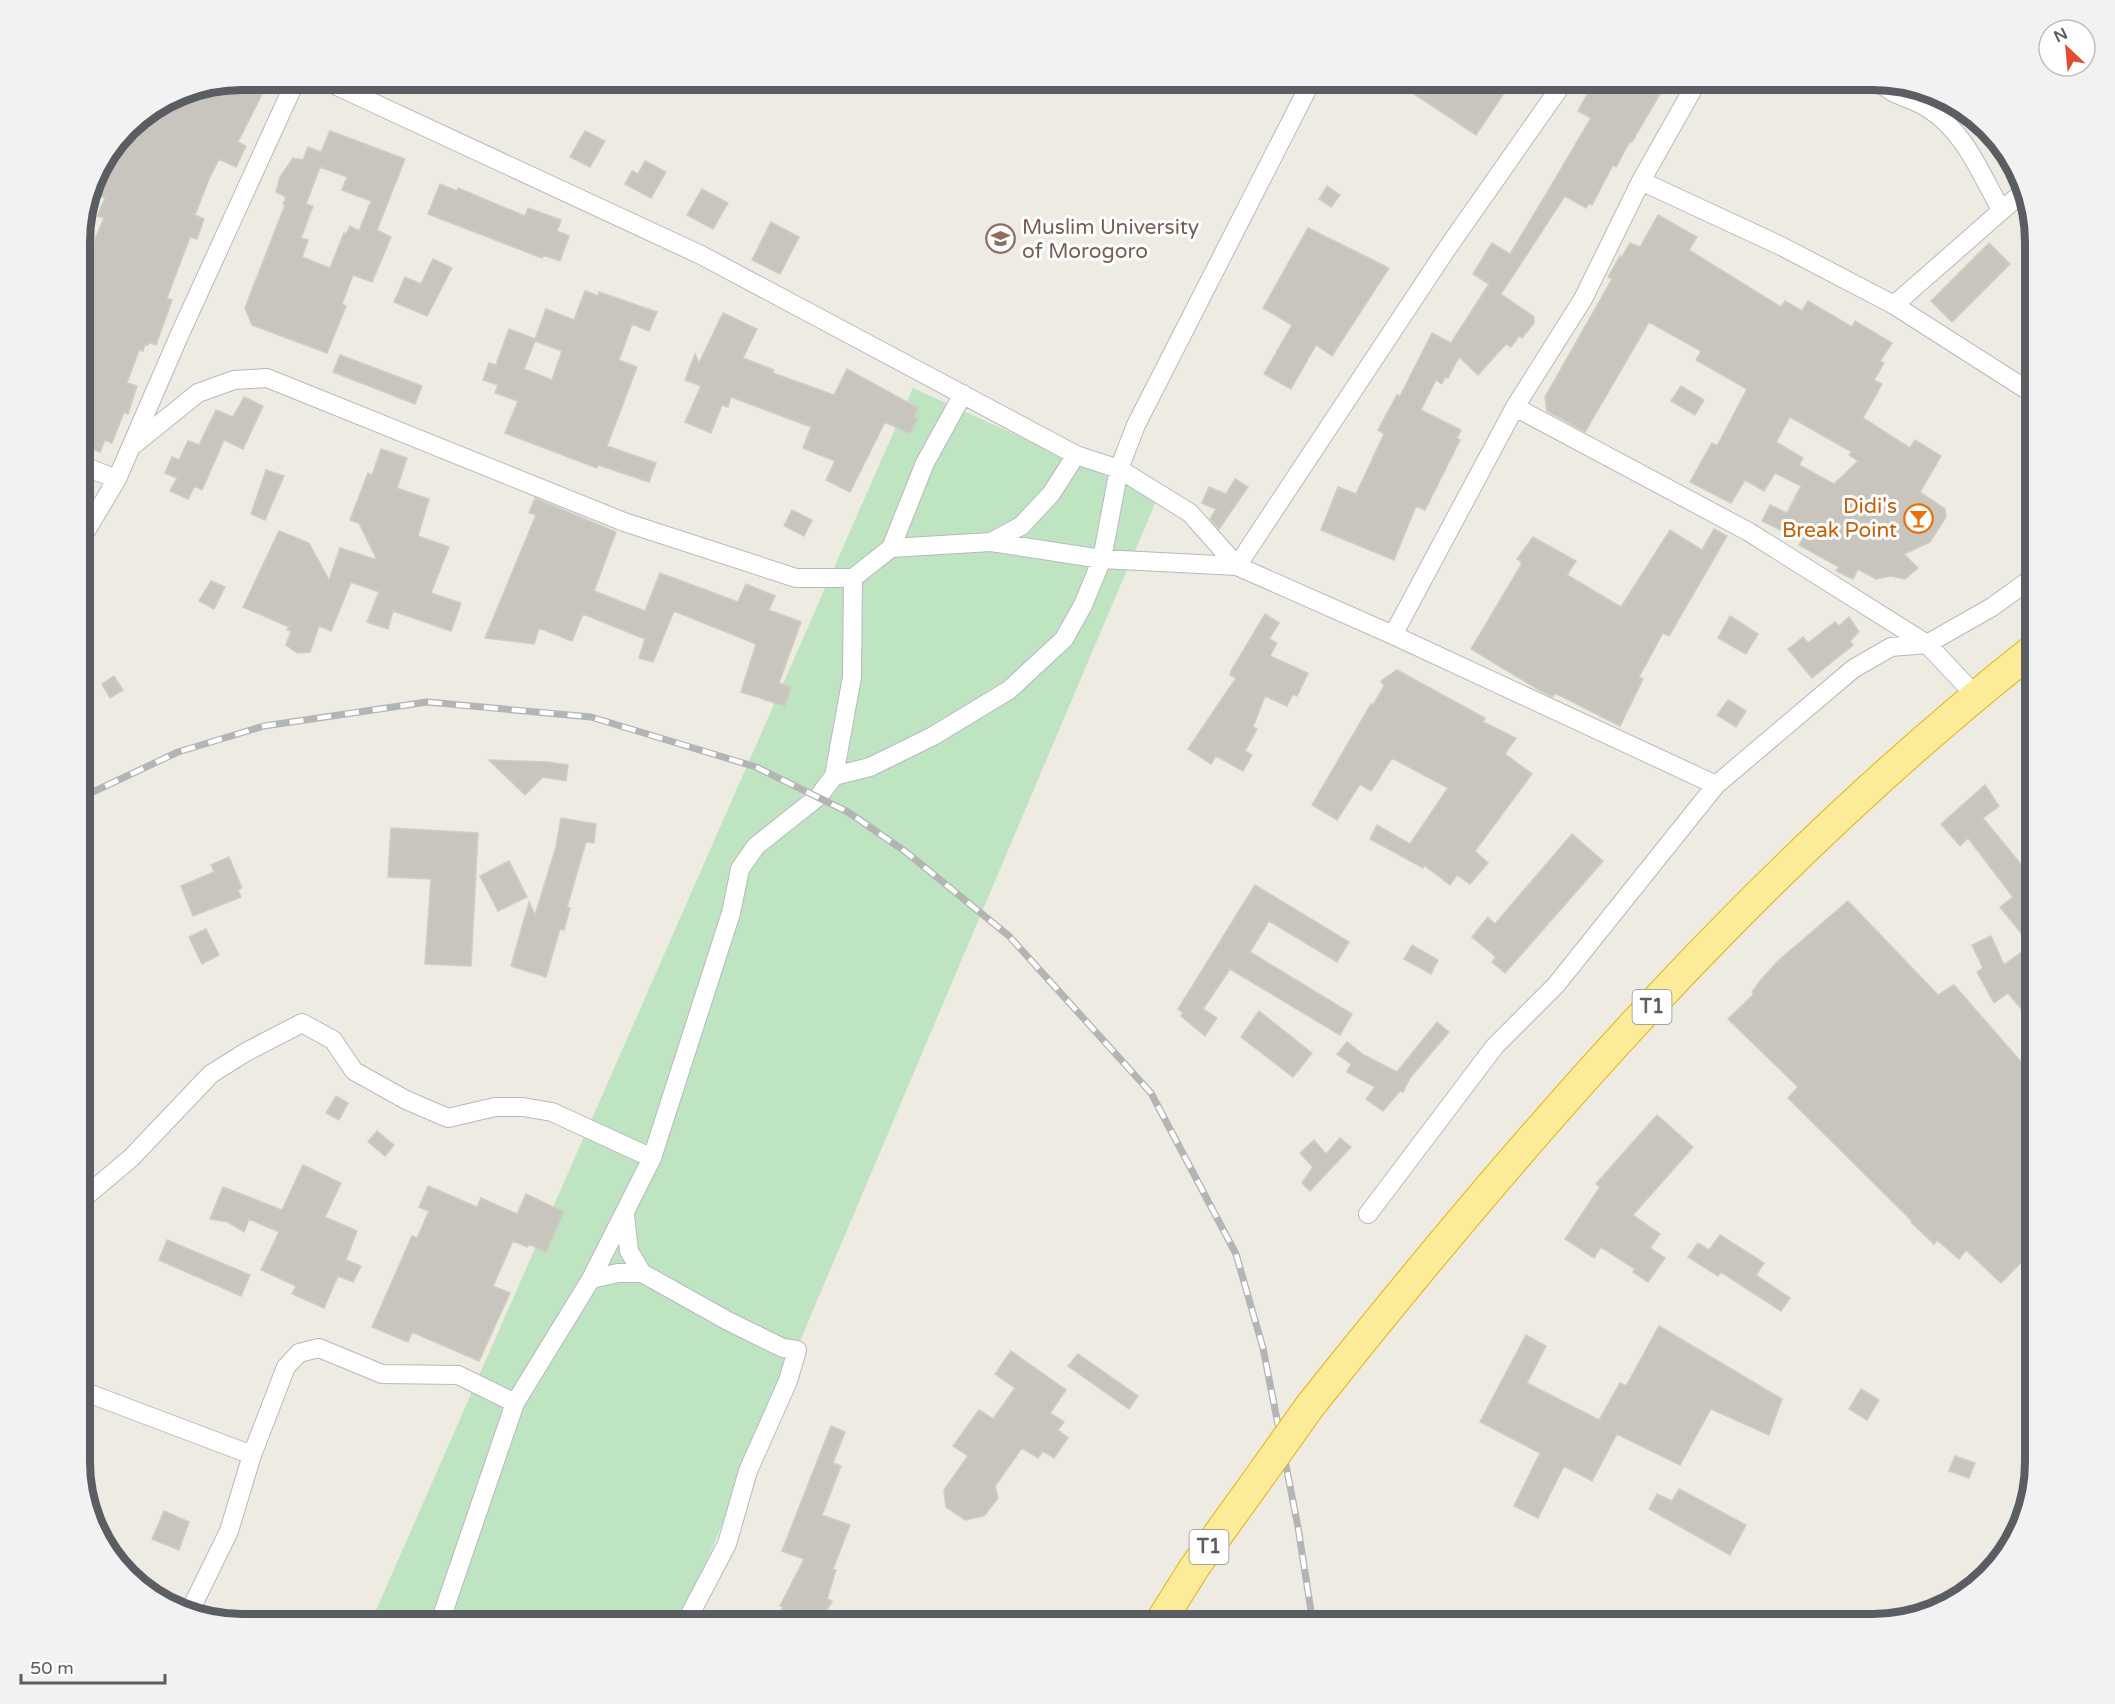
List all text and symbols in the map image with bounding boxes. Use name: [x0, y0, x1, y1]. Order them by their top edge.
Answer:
north arrow: [2037, 18, 2097, 78]
text: N: [2051, 24, 2071, 47]
place label: Muslim University of Morogoro: [1022, 215, 1199, 264]
school or university icon: Muslim University of Morogoro: [985, 223, 1017, 255]
place label: Didi's Break Point: [1782, 494, 1897, 543]
bar icon: Didi's Break Point: [1902, 502, 1934, 534]
road number: T1: [1632, 990, 1672, 1024]
road number: T1: [1190, 1530, 1228, 1564]
scale bar: [21, 1647, 165, 1685]
text: 50 m: [30, 1657, 74, 1679]

